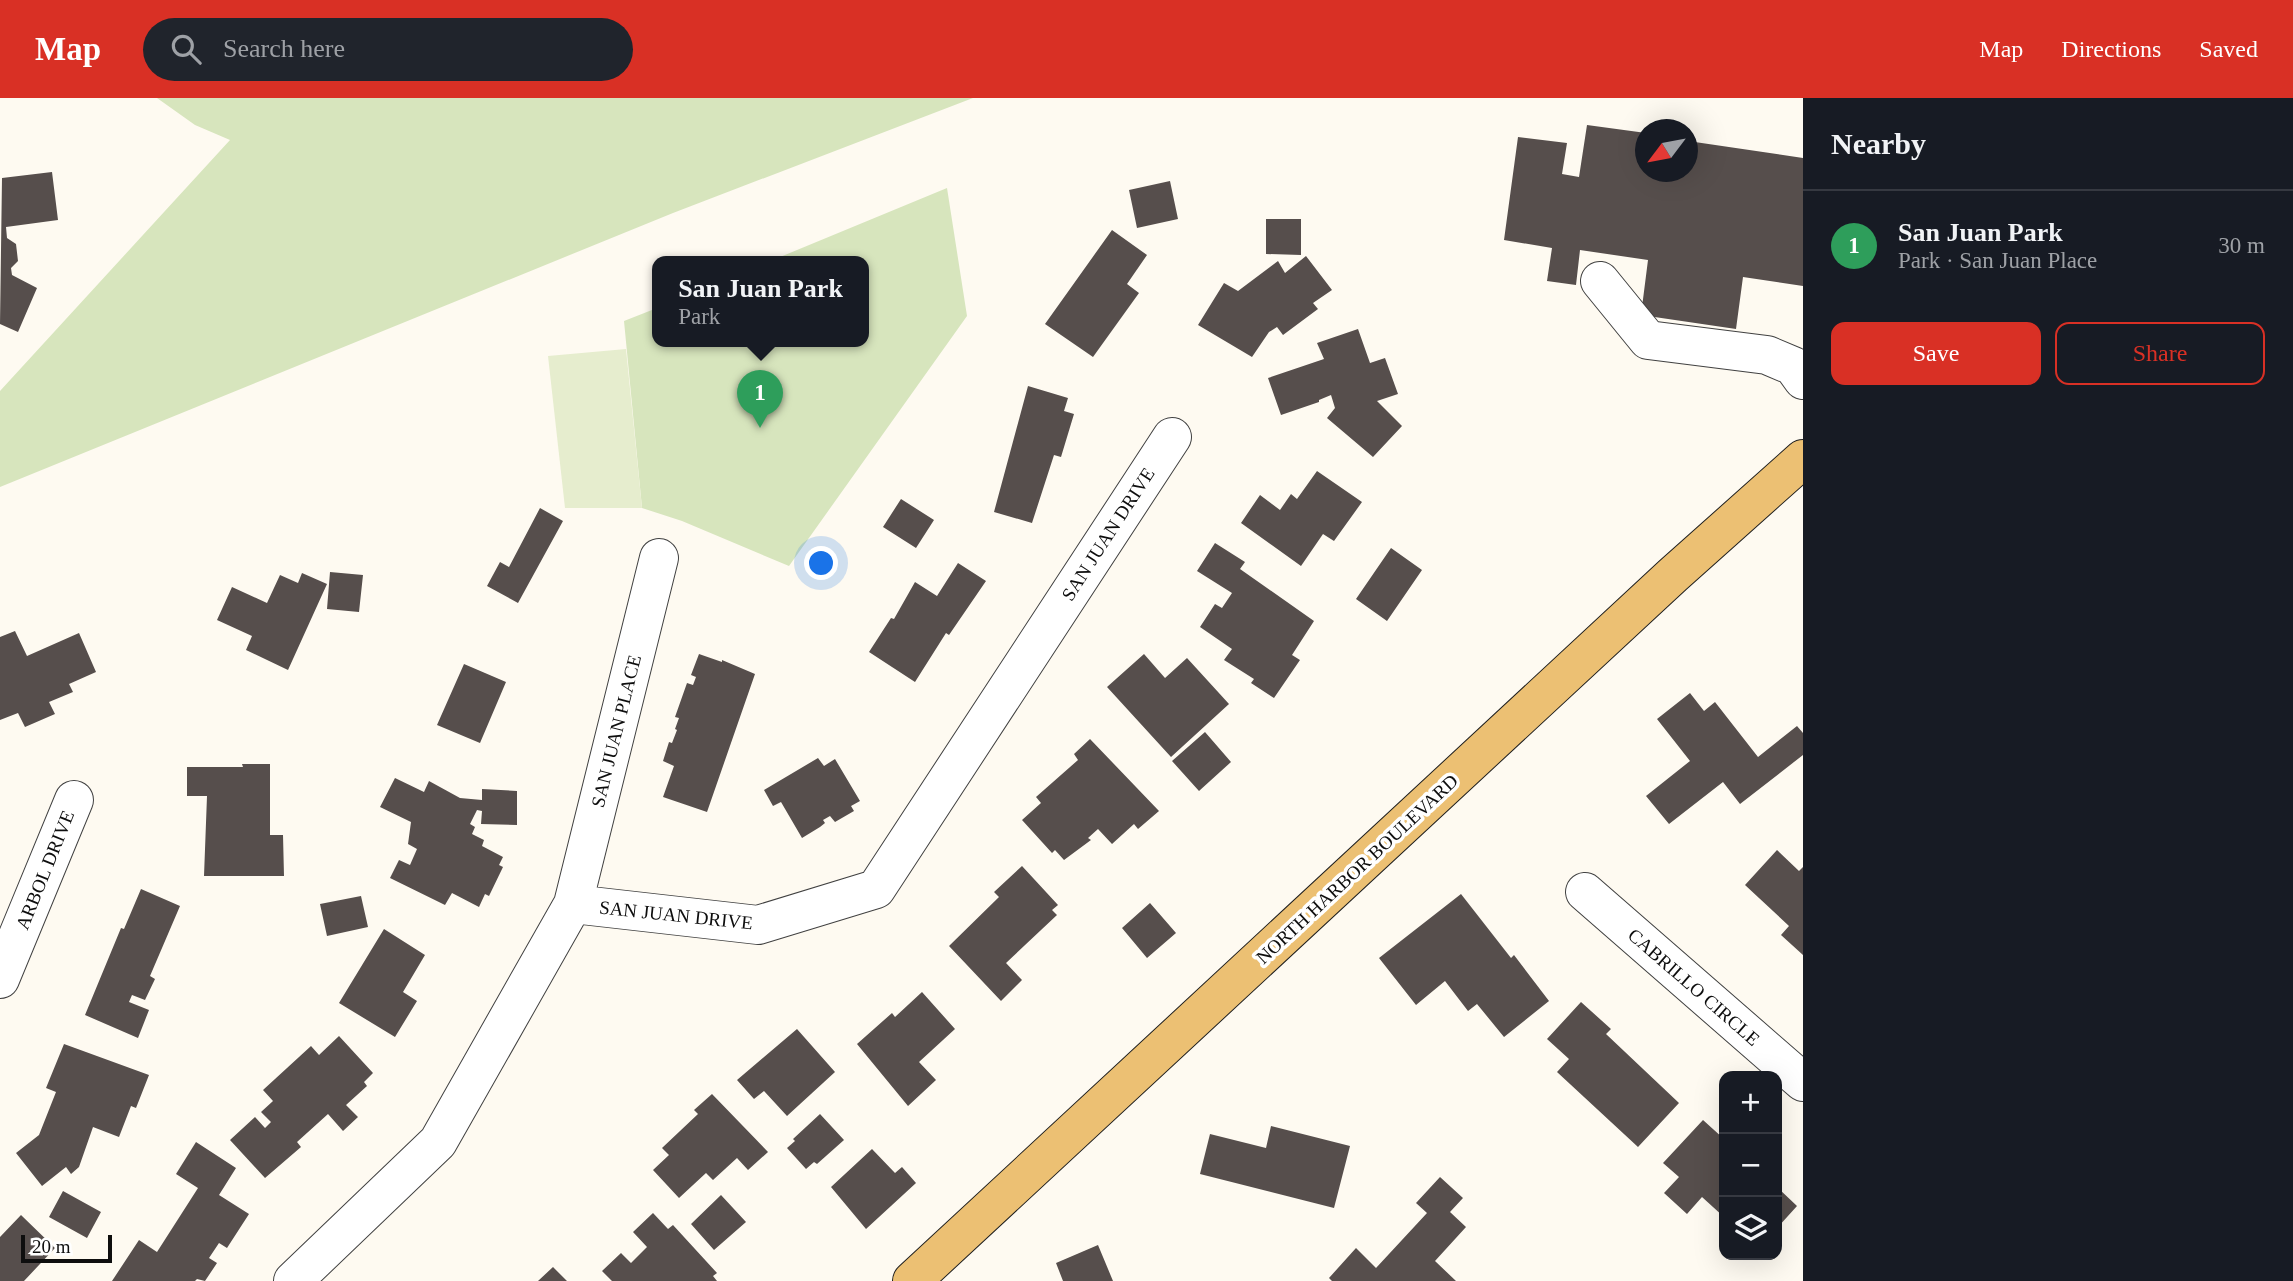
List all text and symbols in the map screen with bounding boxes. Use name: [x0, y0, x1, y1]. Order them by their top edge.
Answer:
search box: [143, 18, 633, 81]
icon: search: [167, 30, 205, 68]
text: Map: [35, 31, 101, 67]
text: Search here: [223, 34, 345, 63]
text: Map: [1979, 36, 2023, 62]
text: Directions: [2061, 36, 2161, 62]
text: Saved: [2199, 36, 2258, 62]
north arrow: [1635, 119, 1698, 182]
text: Nearby: [1831, 127, 1926, 160]
text: San Juan Park: [1898, 218, 2063, 247]
text: 1: [1848, 233, 1860, 258]
text: 30 m: [2218, 233, 2265, 258]
text: Park · San Juan Place: [1898, 248, 2097, 273]
popup: [652, 256, 869, 347]
text: San Juan Park: [678, 274, 843, 303]
text: Park: [678, 304, 720, 329]
button: Save: [1831, 322, 2041, 385]
button: Share: [2055, 322, 2265, 385]
pin: 1: [737, 370, 783, 428]
street label: SAN JUAN DRIVE: [1057, 464, 1159, 604]
your location: [804, 546, 838, 580]
street label: SAN JUAN PLACE: [587, 653, 645, 809]
street label: NORTH HARBOR BOULEVARD: [1252, 770, 1462, 968]
street label: ARBOL DRIVE: [12, 807, 78, 933]
street label: SAN JUAN DRIVE: [598, 897, 754, 933]
street label: CABRILLO CIRCLE: [1624, 924, 1764, 1050]
map controls: [1719, 1071, 1782, 1260]
button: +: [1719, 1071, 1782, 1134]
button: −: [1719, 1134, 1782, 1197]
button: layers: [1719, 1197, 1782, 1260]
scale bar: [21, 1232, 112, 1264]
text: 20 m: [32, 1236, 71, 1257]

